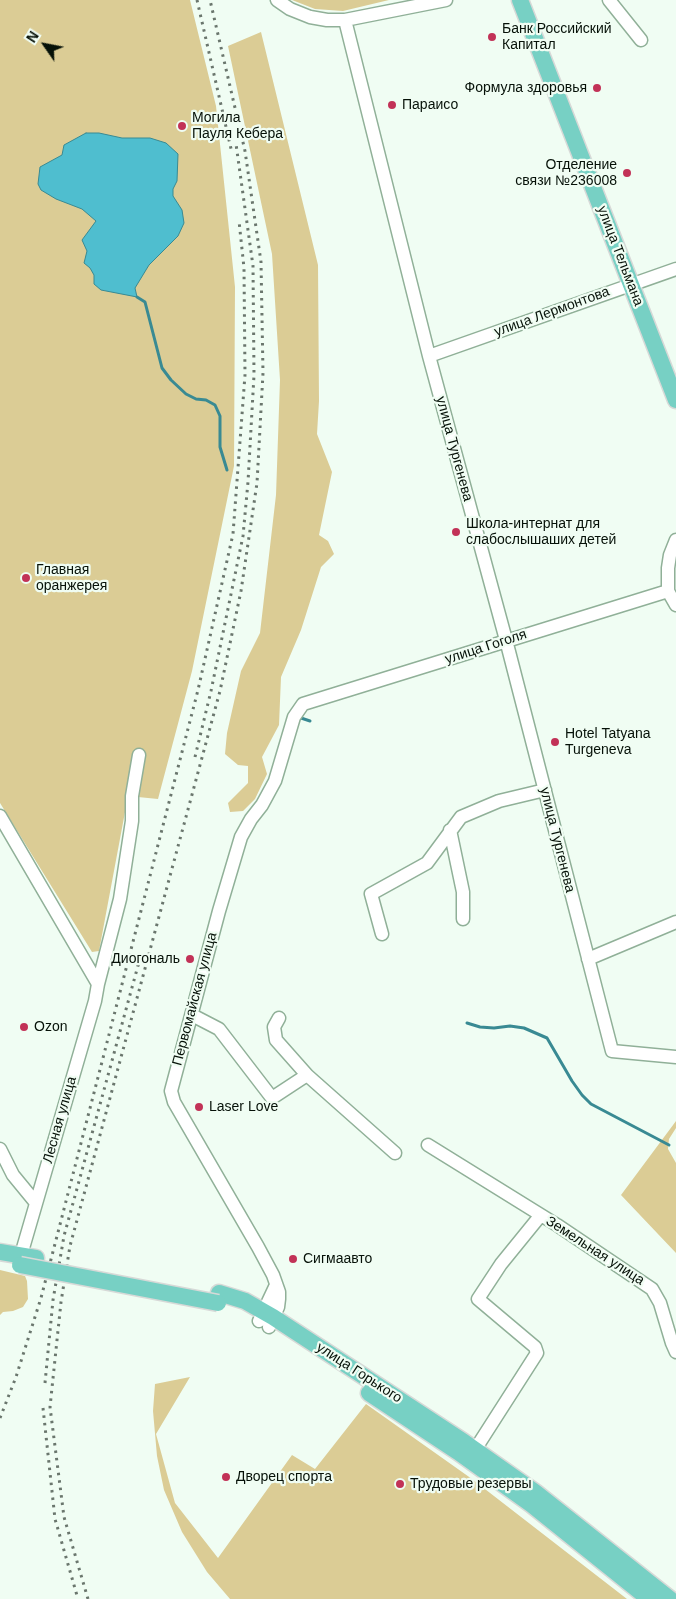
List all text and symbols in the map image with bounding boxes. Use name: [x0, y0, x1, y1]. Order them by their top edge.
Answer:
north arrow: [20, 20, 70, 70]
place label: Банк Российский Капитал: [502, 21, 612, 54]
text: N: [23, 28, 42, 45]
marker: Банк Российский Капитал: [486, 31, 498, 43]
place label: Формула здоровья: [465, 80, 587, 96]
marker: Формула здоровья: [591, 82, 603, 94]
place label: Параисо: [402, 97, 458, 113]
marker: Параисо: [386, 99, 398, 111]
place label: Могила Пауля Кебера: [192, 110, 283, 142]
marker: Могила Пауля Кебера: [176, 120, 188, 132]
place label: Отделение связи №236008: [515, 157, 617, 190]
marker: Отделение связи №236008: [621, 167, 633, 179]
street label: улица Тельмана: [593, 204, 647, 308]
street label: улица Лермонтова: [492, 283, 612, 341]
street label: улица Тургенева: [432, 395, 476, 503]
place label: Школа-интернат для слабослышаших детей: [466, 516, 616, 548]
marker: Школа-интернат для слабослышаших детей: [450, 526, 462, 538]
place label: Главная оранжерея: [36, 562, 107, 594]
marker: Главная оранжерея: [20, 572, 32, 584]
street label: улица Гоголя: [443, 626, 529, 668]
place label: Hotel Tatyana Turgeneva: [565, 726, 651, 759]
marker: Hotel Tatyana Turgeneva: [549, 736, 561, 748]
street label: улица Тургенева: [536, 786, 578, 894]
street label: Первомайская улица: [169, 931, 221, 1067]
place label: Диогональ: [111, 951, 180, 967]
marker: Диогональ: [184, 953, 196, 965]
place label: Ozon: [34, 1019, 67, 1035]
marker: Ozon: [18, 1021, 30, 1033]
street label: Лесная улица: [40, 1075, 80, 1165]
place label: Laser Love: [209, 1099, 278, 1115]
marker: Laser Love: [193, 1101, 205, 1113]
street label: Земельная улица: [543, 1213, 647, 1289]
place label: Сигмаавто: [303, 1251, 372, 1267]
marker: Сигмаавто: [287, 1253, 299, 1265]
street label: улица Горького: [313, 1339, 405, 1407]
place label: Дворец спорта: [236, 1469, 332, 1485]
marker: Дворец спорта: [220, 1471, 232, 1483]
place label: Трудовые резервы: [410, 1476, 532, 1492]
marker: Трудовые резервы: [394, 1478, 406, 1490]

